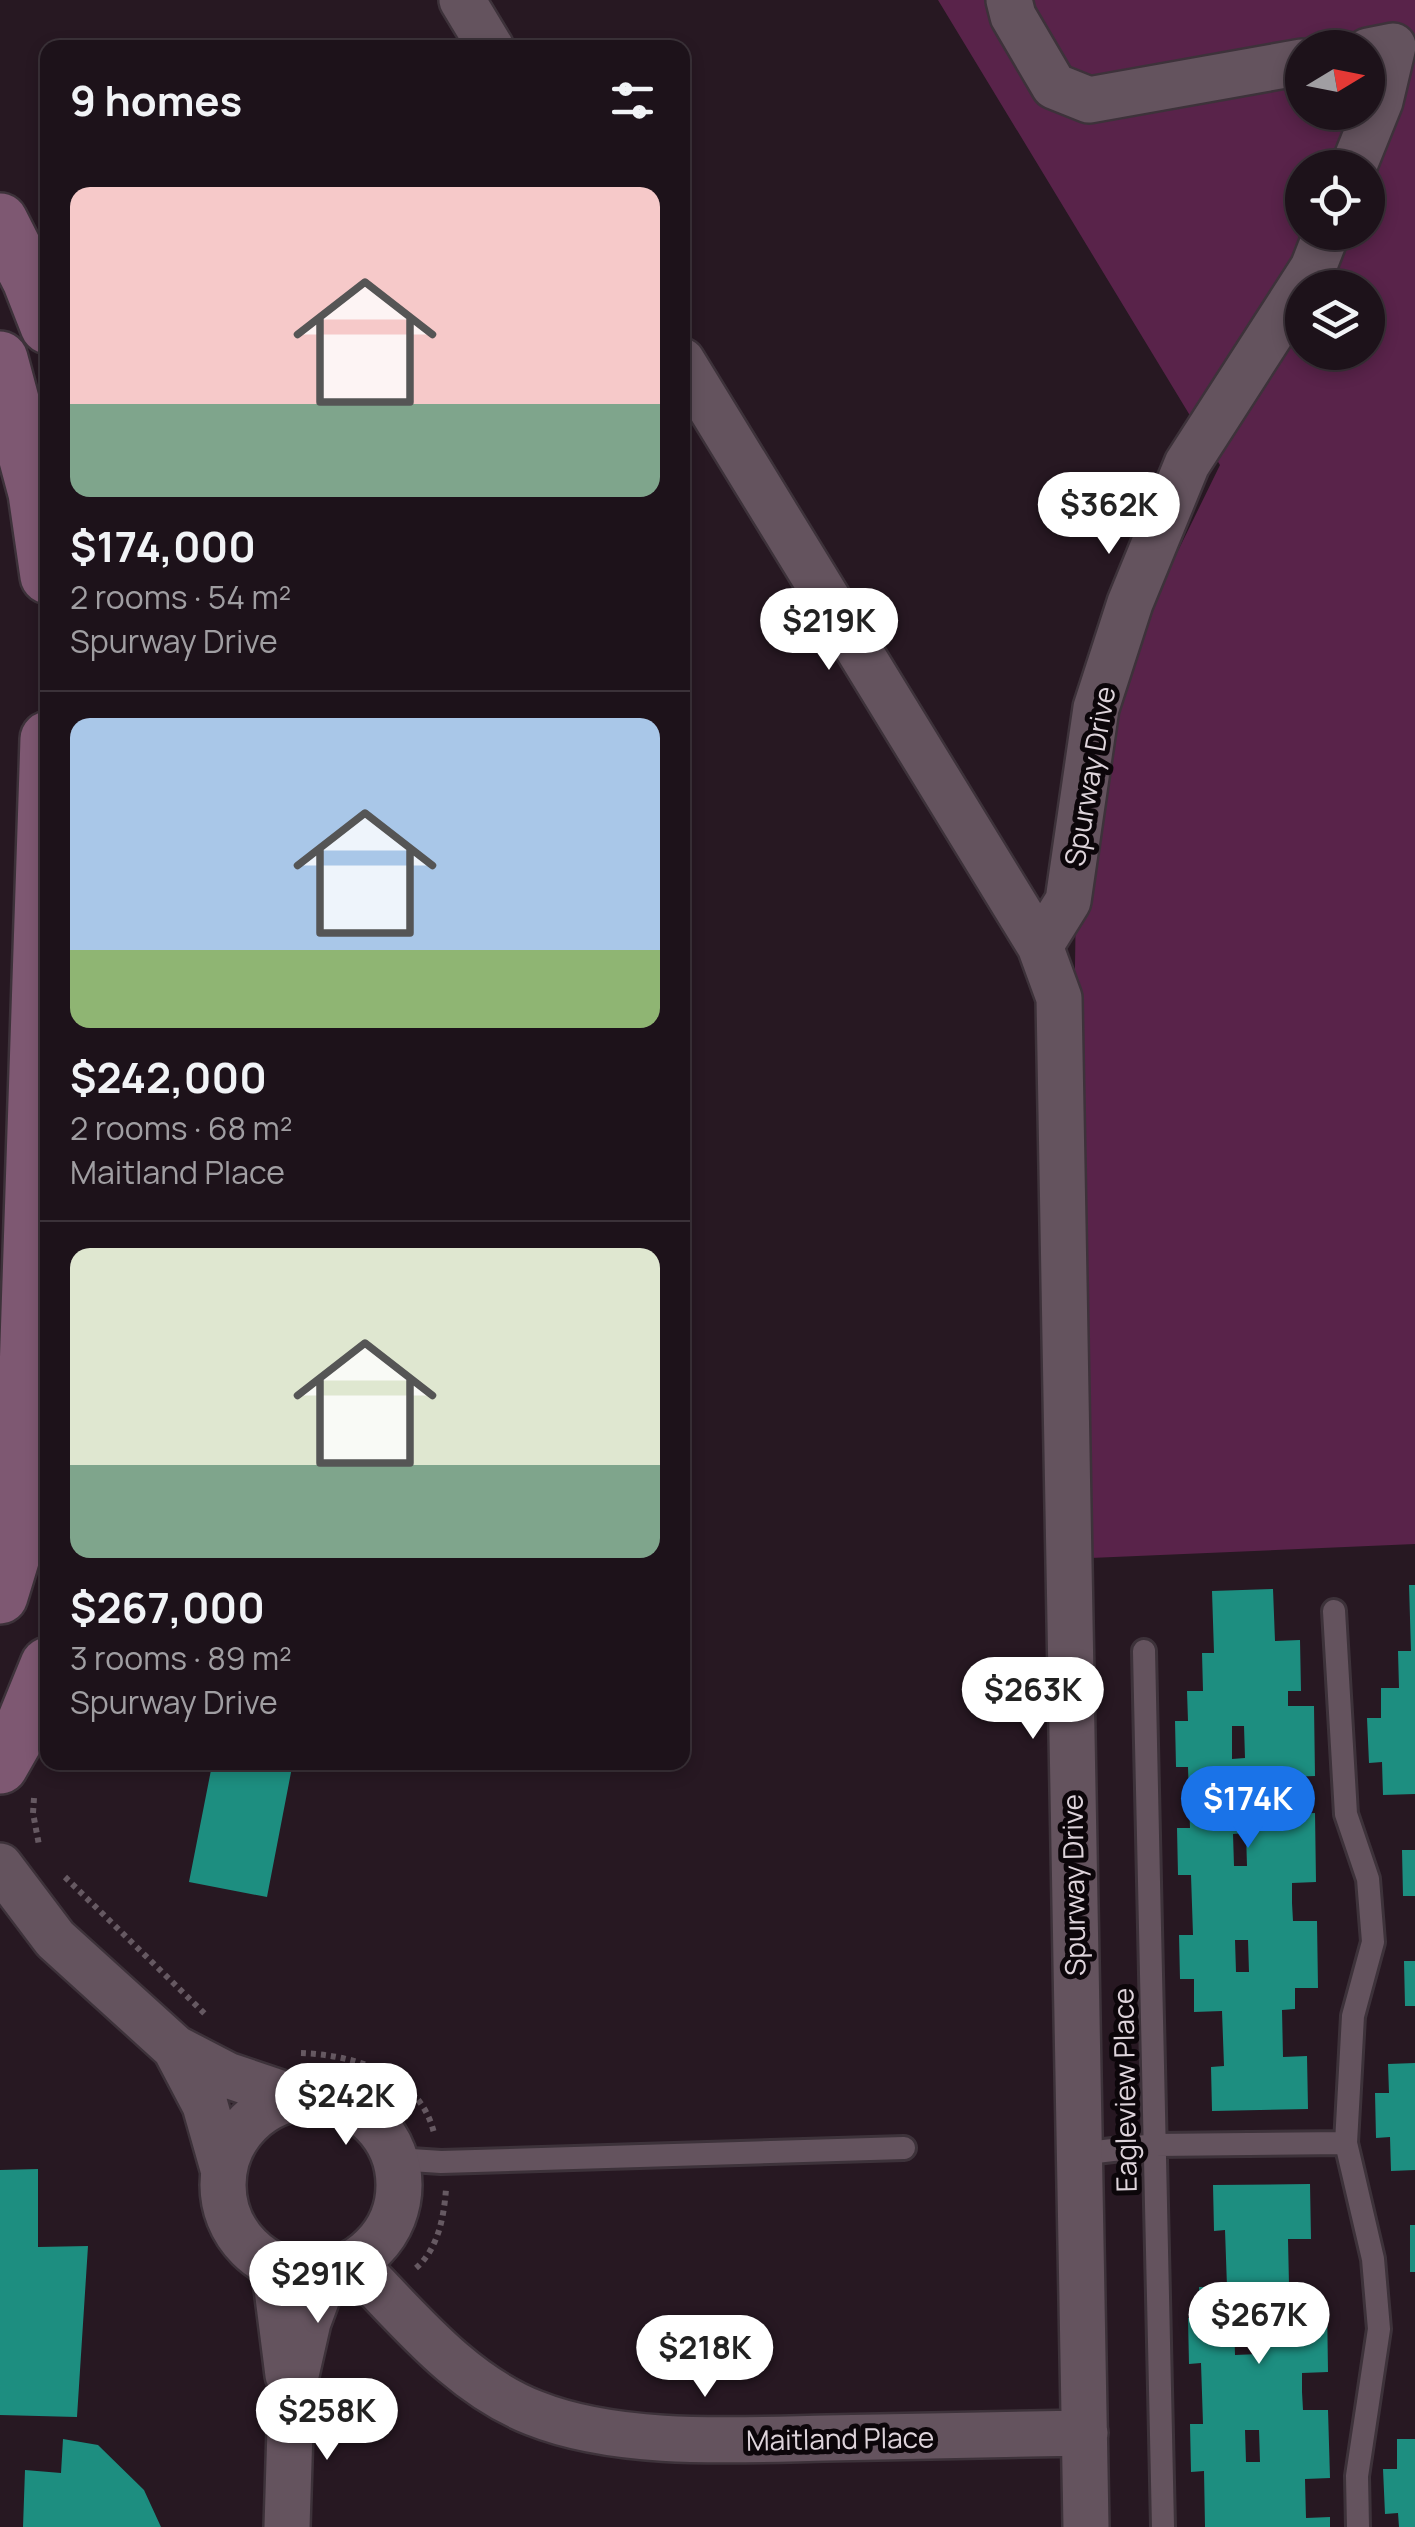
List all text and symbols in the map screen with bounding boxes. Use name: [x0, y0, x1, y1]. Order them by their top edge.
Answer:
north arrow: [1285, 30, 1385, 130]
map controls: [1285, 30, 1385, 370]
text: 9 homes: [70, 71, 242, 129]
icon: filters: [605, 73, 660, 128]
button: locate: [1285, 150, 1385, 250]
icon: home: [275, 252, 455, 432]
button: layers: [1285, 270, 1385, 370]
pin: $362K: [1039, 472, 1179, 557]
text: $362K: [1060, 482, 1158, 526]
text: $174,000: [70, 517, 256, 575]
text: 2 rooms · 54 m²: [70, 575, 291, 619]
pin: $219K: [759, 588, 899, 673]
text: $219K: [782, 598, 876, 642]
text: Spurway Drive: [70, 619, 278, 663]
street label: Spurway Drive: [1055, 683, 1123, 869]
icon: home: [275, 783, 455, 963]
text: $242,000: [70, 1048, 267, 1106]
text: 2 rooms · 68 m²: [70, 1106, 292, 1150]
text: Maitland Place: [70, 1150, 285, 1194]
icon: home: [275, 1313, 455, 1493]
text: $267,000: [70, 1578, 265, 1636]
text: 3 rooms · 89 m²: [70, 1636, 292, 1680]
pin: $263K: [963, 1657, 1103, 1742]
text: $263K: [984, 1667, 1082, 1711]
text: Spurway Drive: [70, 1680, 278, 1724]
pin: $174K: [1178, 1766, 1318, 1851]
text: $174K: [1203, 1776, 1293, 1820]
street label: Spurway Drive: [1052, 1794, 1094, 1976]
street label: Eagleview Place: [1103, 1987, 1145, 2193]
pin: $242K: [276, 2063, 416, 2148]
text: $242K: [297, 2073, 395, 2117]
pin: $291K: [248, 2241, 388, 2326]
text: $291K: [271, 2251, 365, 2295]
pin: $267K: [1189, 2282, 1329, 2367]
text: $267K: [1211, 2292, 1307, 2336]
pin: $218K: [635, 2315, 775, 2400]
text: $218K: [658, 2325, 752, 2369]
pin: $258K: [257, 2378, 397, 2463]
text: $258K: [278, 2388, 376, 2432]
street label: Maitland Place: [746, 2417, 934, 2459]

